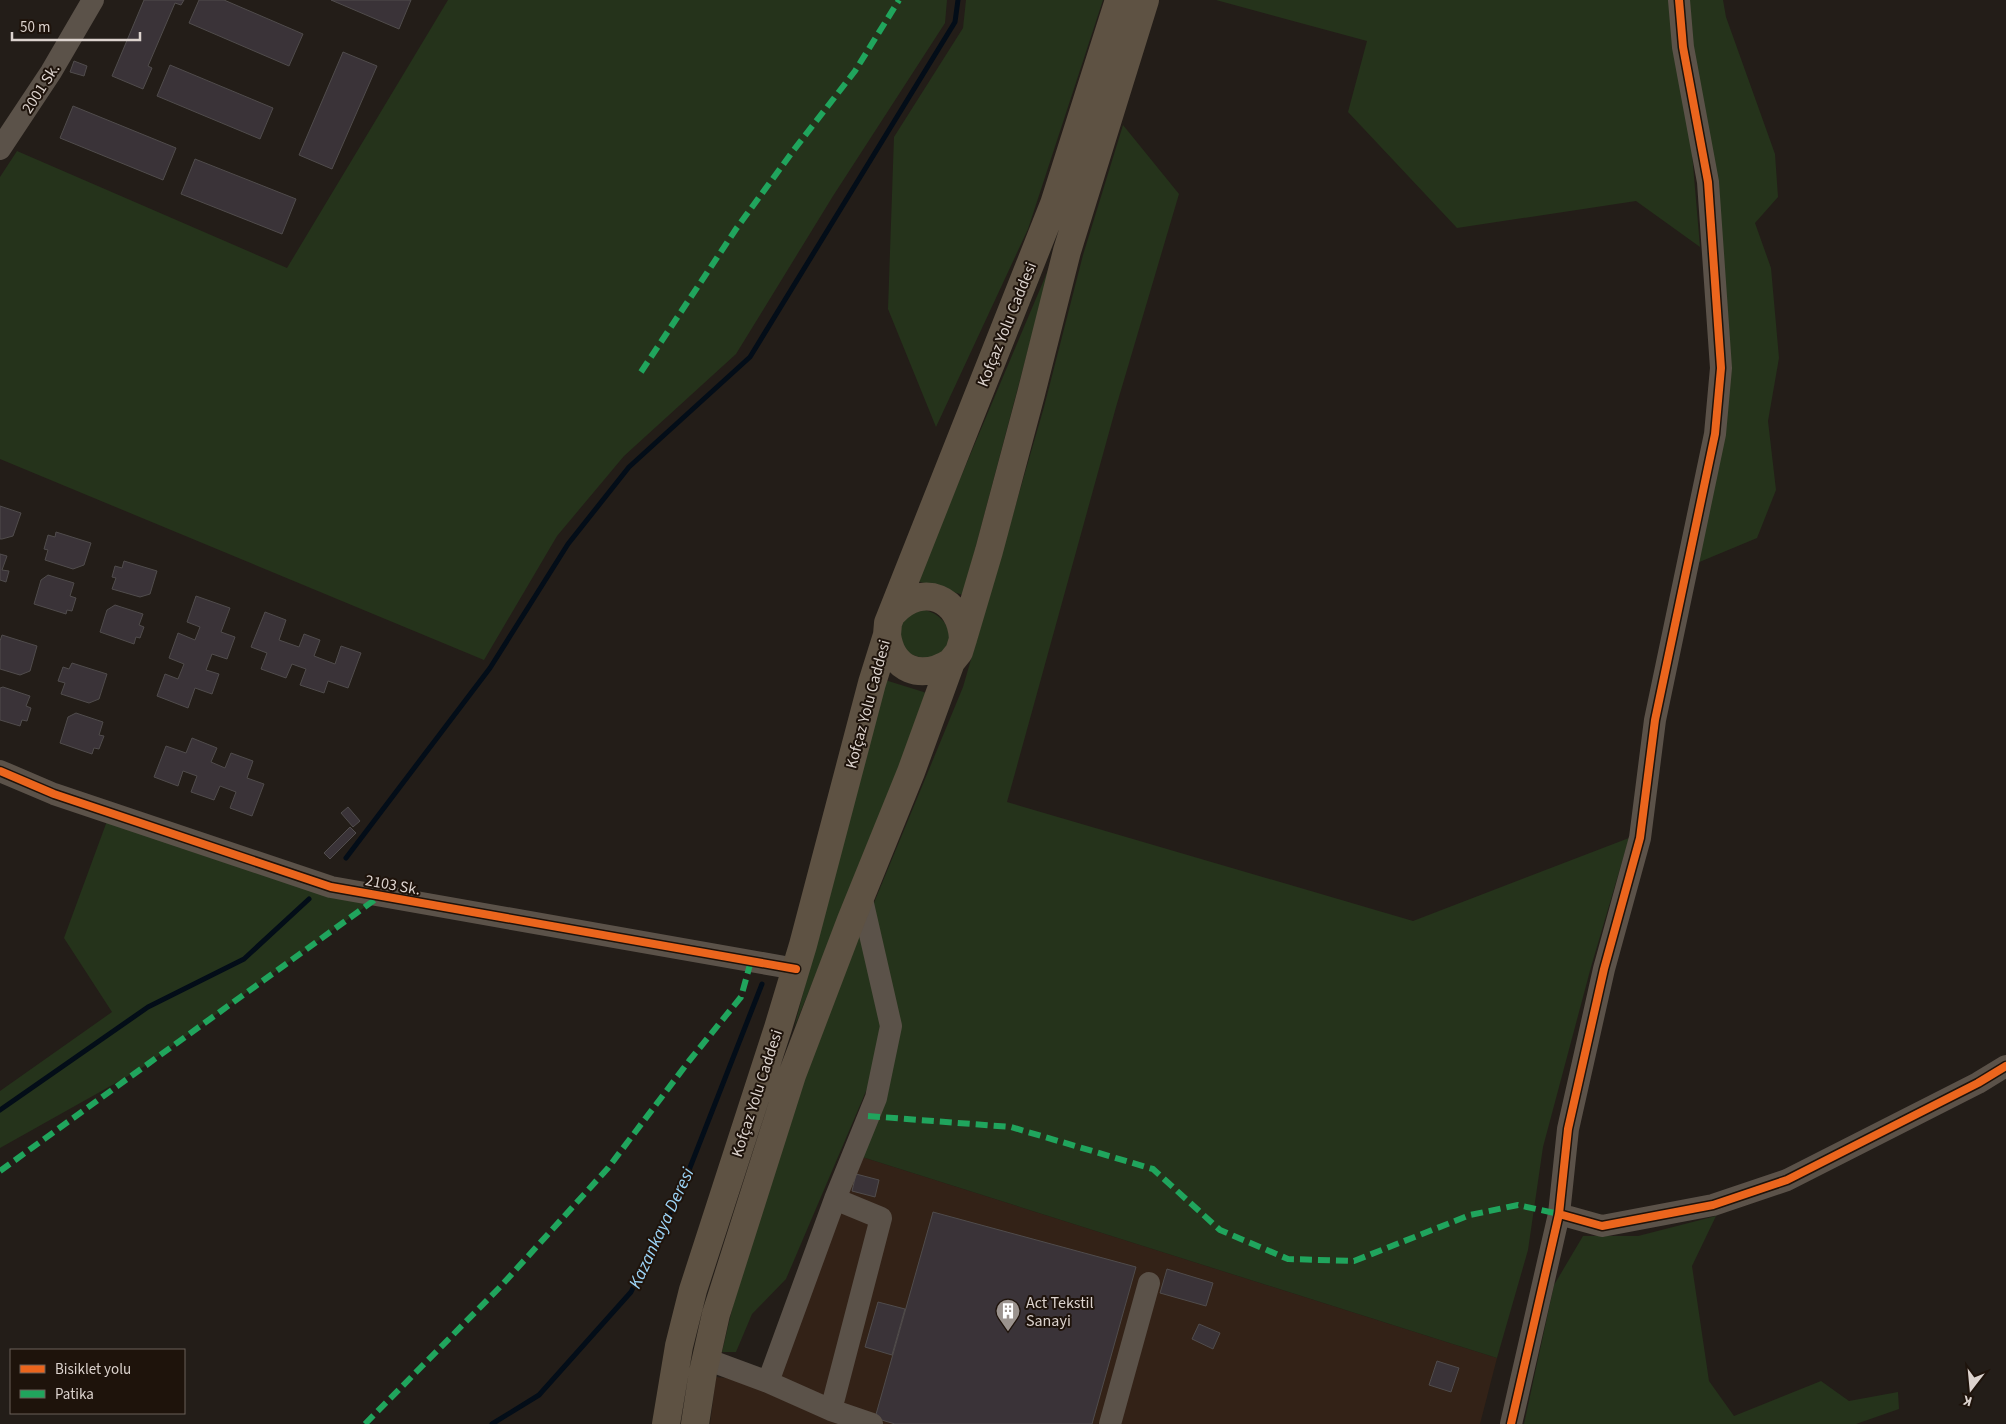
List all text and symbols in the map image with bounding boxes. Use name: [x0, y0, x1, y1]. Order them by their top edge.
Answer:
scale bar: [12, 10, 140, 42]
text: 50 m: [20, 17, 50, 38]
street label: 2001 Sk.: [16, 59, 65, 118]
street label: Kofçaz Yolu Caddesi: [972, 259, 1042, 390]
street label: Kofçaz Yolu Caddesi: [840, 637, 896, 771]
street label: 2103 Sk.: [364, 869, 422, 901]
street label: Kofçaz Yolu Caddesi: [726, 1027, 788, 1160]
water label: Kazankaya Deresi: [623, 1163, 701, 1293]
place label: Act Tekstil Sanayi: [1026, 1292, 1094, 1332]
building icon: Act Tekstil Sanayi: [995, 1298, 1021, 1332]
legend: [10, 1349, 185, 1414]
text: Bisiklet yolu: [55, 1359, 131, 1380]
north arrow: [1946, 1364, 1996, 1414]
text: Patika: [55, 1384, 94, 1405]
text: K: [1960, 1390, 1975, 1411]

